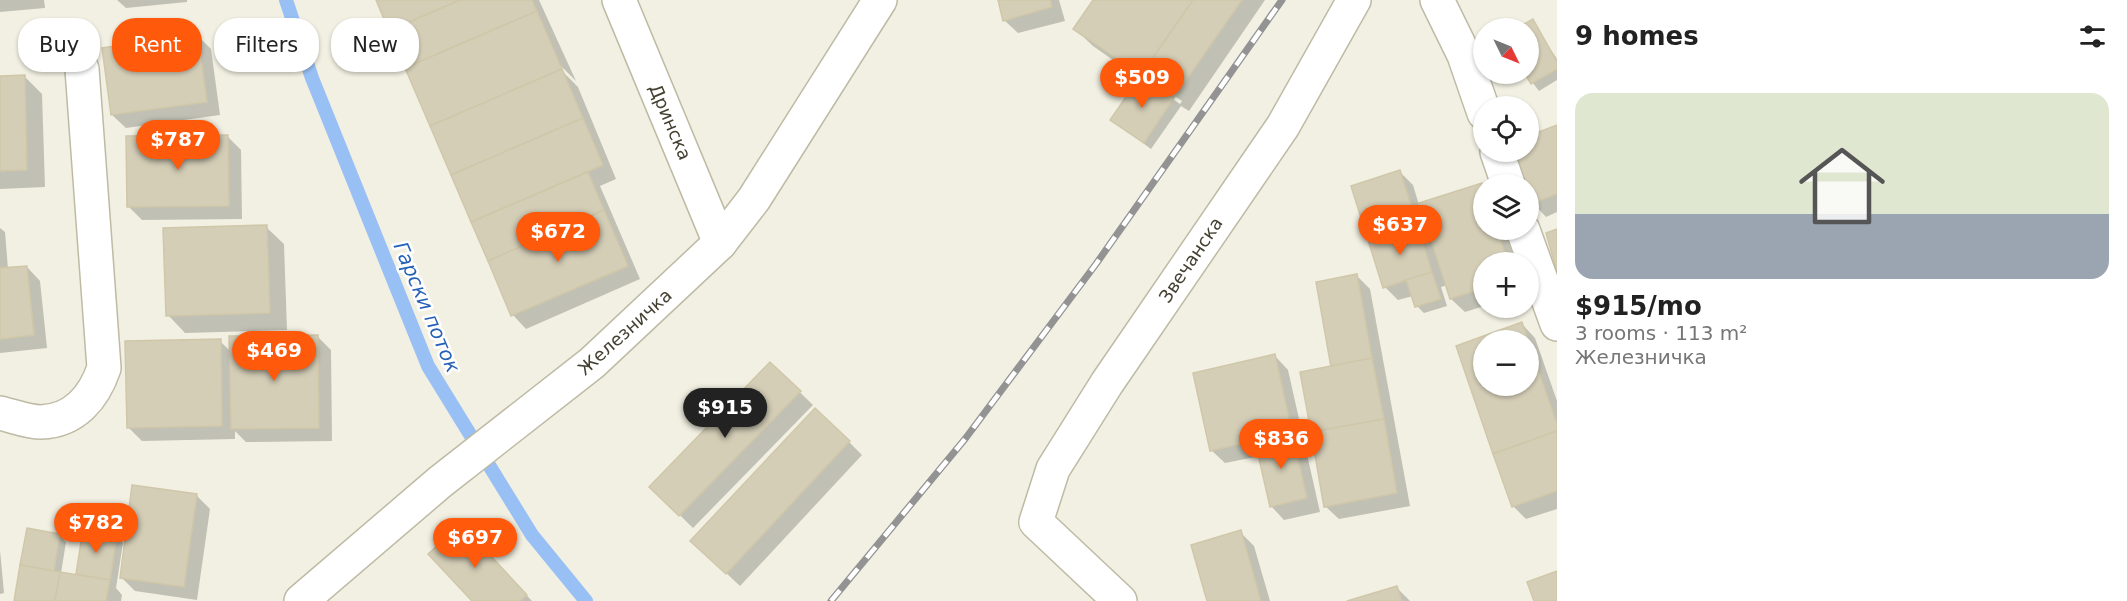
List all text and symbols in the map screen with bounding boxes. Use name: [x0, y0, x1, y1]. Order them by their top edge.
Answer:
chip: Buy: [18, 18, 100, 72]
chip: Rent: [112, 18, 202, 72]
chip: Filters: [214, 18, 319, 72]
chip: New: [331, 18, 419, 72]
north arrow: [1473, 18, 1539, 84]
map controls: [1473, 18, 1539, 396]
icon: filters: [2076, 20, 2109, 53]
text: 9 homes: [1575, 21, 1699, 51]
pin: $509: [1106, 58, 1178, 109]
text: $509: [1114, 65, 1170, 89]
street label: Дринска: [645, 81, 696, 163]
button: locate: [1473, 96, 1539, 162]
pin: $787: [142, 120, 214, 171]
text: $787: [150, 127, 206, 151]
icon: home: [1788, 132, 1896, 240]
button: layers: [1473, 174, 1539, 240]
pin: $637: [1364, 205, 1436, 256]
pin: $672: [522, 212, 594, 263]
text: $637: [1372, 212, 1428, 236]
street label: Звечанска: [1154, 213, 1227, 306]
text: $672: [530, 219, 586, 243]
water label: Гарски поток: [389, 238, 465, 376]
button: +: [1473, 252, 1539, 318]
street label: Железничка: [574, 284, 676, 379]
text: $915/mo: [1575, 291, 1702, 321]
text: 3 rooms · 113 m²: [1575, 321, 1747, 345]
button: −: [1473, 330, 1539, 396]
pin: $469: [238, 331, 310, 382]
text: $469: [246, 338, 302, 362]
text: Железничка: [1575, 345, 1707, 369]
pin: $915: [689, 388, 761, 439]
text: $915: [697, 395, 753, 419]
pin: $836: [1245, 419, 1317, 470]
text: $836: [1253, 426, 1309, 450]
pin: $782: [60, 503, 132, 554]
text: $782: [68, 510, 124, 534]
pin: $697: [439, 518, 511, 569]
text: $697: [447, 525, 503, 549]

